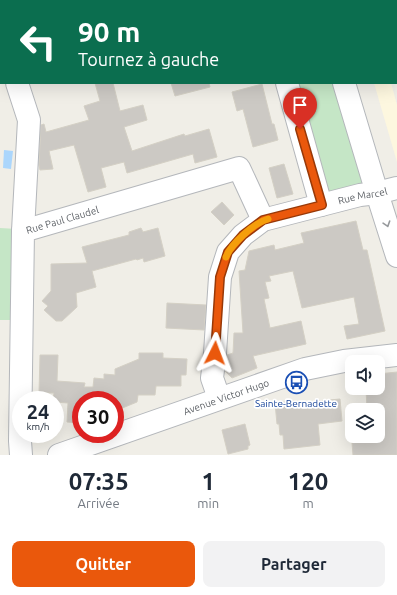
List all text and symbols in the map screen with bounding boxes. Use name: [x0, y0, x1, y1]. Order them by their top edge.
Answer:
icon: left: [12, 16, 64, 68]
text: 90 m: [78, 16, 140, 47]
text: Tournez à gauche: [78, 49, 219, 69]
pin: [283, 88, 317, 129]
icon: arrive: [289, 94, 311, 116]
street label: Rue Marcel: [337, 186, 389, 206]
street label: Rue Paul Claudel: [25, 204, 100, 236]
one-way arrow: [382, 221, 391, 228]
position arrow: [194, 332, 236, 374]
map controls: [345, 355, 385, 443]
button: sound: [345, 355, 385, 395]
bus stop icon: Sainte-Bernadette: [283, 370, 309, 396]
street label: Avenue Victor Hugo: [182, 377, 271, 417]
speed limit sign: 30: [72, 391, 124, 443]
place label: Sainte-Bernadette: [255, 398, 337, 409]
text: 24: [27, 400, 49, 423]
button: layers: [345, 403, 385, 443]
text: km/h: [26, 421, 50, 432]
text: 07:35: [69, 468, 129, 495]
text: 1: [201, 468, 215, 495]
text: 120: [288, 468, 328, 495]
text: Arrivée: [78, 496, 120, 510]
text: min: [197, 496, 219, 510]
text: m: [302, 496, 314, 510]
button: Quitter: [12, 541, 195, 587]
button: Partager: [203, 541, 385, 587]

